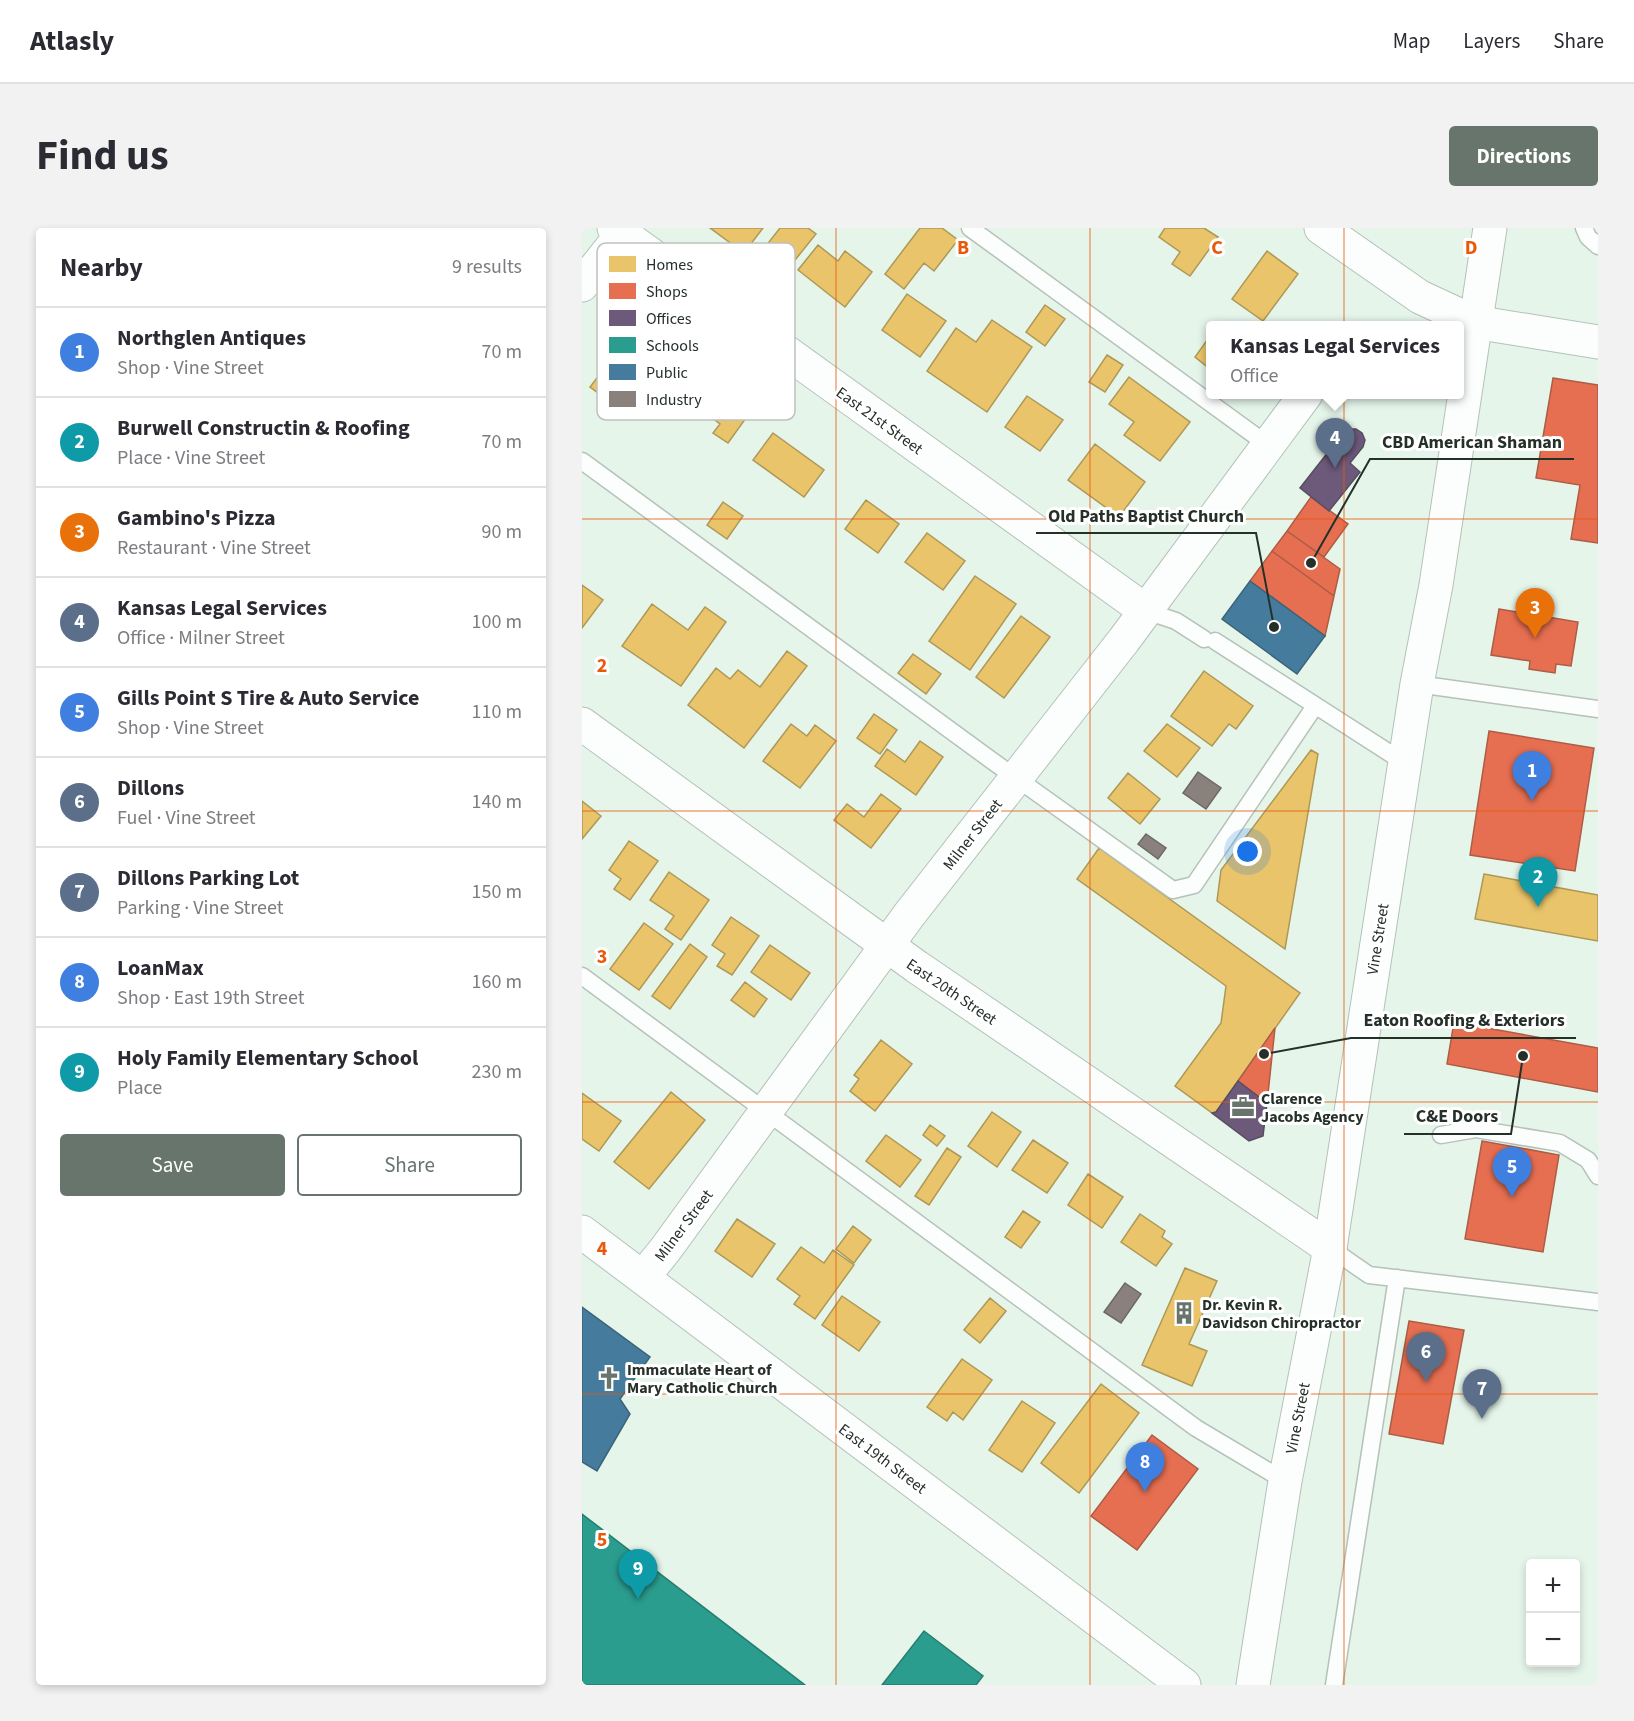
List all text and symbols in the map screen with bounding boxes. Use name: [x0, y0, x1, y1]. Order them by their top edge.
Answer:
text: Atlasly: [30, 21, 114, 61]
text: Map: [1393, 26, 1430, 56]
text: Layers: [1463, 26, 1520, 56]
text: Share: [1553, 26, 1604, 56]
text: Find us: [36, 126, 169, 186]
button: Directions: [1449, 126, 1598, 186]
text: B: [957, 234, 969, 262]
text: C: [1211, 234, 1223, 262]
text: D: [1465, 234, 1477, 262]
legend: [597, 243, 795, 420]
text: Nearby: [60, 249, 143, 286]
text: 9 results: [452, 253, 522, 281]
text: Homes: [646, 254, 693, 276]
text: Shops: [646, 281, 688, 303]
text: Offices: [646, 308, 692, 330]
popup: [1206, 321, 1464, 399]
text: Northglen Antiques: [117, 322, 306, 354]
text: Kansas Legal Services: [1230, 330, 1440, 362]
text: Schools: [646, 335, 699, 357]
text: 1: [74, 338, 85, 366]
text: 70 m: [482, 338, 522, 366]
text: Shop · Vine Street: [117, 354, 264, 382]
text: Public: [646, 362, 688, 384]
text: Office: [1230, 362, 1278, 390]
street label: East 21st Street: [831, 382, 928, 460]
text: Industry: [646, 389, 702, 411]
text: Burwell Constructin & Roofing: [117, 412, 410, 444]
pin: 4: [1316, 418, 1354, 468]
callout: CBD American Shaman: [1370, 423, 1574, 459]
text: 2: [74, 428, 85, 456]
text: 70 m: [482, 428, 522, 456]
text: CBD American Shaman: [1382, 430, 1562, 455]
text: Place · Vine Street: [117, 444, 265, 472]
callout: Old Paths Baptist Church: [1036, 497, 1256, 533]
text: Gambino's Pizza: [117, 502, 276, 534]
text: Old Paths Baptist Church: [1048, 504, 1244, 529]
text: 3: [74, 518, 85, 546]
text: 90 m: [482, 518, 522, 546]
text: Restaurant · Vine Street: [117, 534, 311, 562]
pin: 3: [1516, 588, 1554, 638]
text: Kansas Legal Services: [117, 592, 327, 624]
text: 4: [74, 608, 85, 636]
text: 100 m: [472, 608, 522, 636]
text: Office · Milner Street: [117, 624, 285, 652]
text: 2: [597, 652, 607, 680]
text: Gills Point S Tire & Auto Service: [117, 682, 419, 714]
text: 5: [74, 698, 85, 726]
text: 110 m: [472, 698, 522, 726]
text: Shop · Vine Street: [117, 714, 264, 742]
pin: 1: [1512, 752, 1552, 801]
text: Dillons: [117, 772, 184, 804]
text: 6: [74, 788, 85, 816]
text: 140 m: [472, 788, 522, 816]
street label: Milner Street: [938, 794, 1008, 875]
text: Fuel · Vine Street: [117, 804, 256, 832]
your location: [1233, 837, 1262, 866]
pin: 2: [1518, 858, 1558, 907]
text: Dillons Parking Lot: [117, 862, 299, 894]
text: 7: [74, 878, 85, 906]
text: 150 m: [472, 878, 522, 906]
text: Parking · Vine Street: [117, 894, 284, 922]
street label: Vine Street: [1361, 901, 1395, 977]
text: 3: [597, 943, 607, 971]
text: LoanMax: [117, 952, 204, 984]
street label: East 20th Street: [902, 953, 1002, 1031]
text: 8: [74, 968, 85, 996]
text: 160 m: [472, 968, 522, 996]
text: Shop · East 19th Street: [117, 984, 304, 1012]
callout: Eaton Roofing & Exteriors: [1351, 1002, 1576, 1038]
text: Eaton Roofing & Exteriors: [1363, 1008, 1565, 1033]
text: Holy Family Elementary School: [117, 1042, 418, 1074]
text: 9: [74, 1058, 85, 1086]
text: 230 m: [472, 1058, 522, 1086]
text: Place: [117, 1074, 162, 1102]
place label: Clarence Jacobs Agency: [1261, 1088, 1364, 1128]
office icon: Clarence Jacobs Agency: [1230, 1094, 1256, 1120]
callout: C&E Doors: [1404, 1098, 1511, 1134]
text: C&E Doors: [1416, 1104, 1498, 1129]
button: Save: [60, 1134, 285, 1196]
button: Share: [297, 1134, 522, 1196]
pin: 5: [1492, 1148, 1532, 1197]
street label: Milner Street: [649, 1185, 719, 1266]
text: 4: [597, 1235, 608, 1263]
place label: Dr. Kevin R. Davidson Chiropractor: [1202, 1294, 1361, 1334]
building icon: Dr. Kevin R. Davidson Chiropractor: [1171, 1300, 1197, 1326]
pin: 6: [1406, 1332, 1446, 1382]
place label: Immaculate Heart of Mary Catholic Church: [627, 1359, 777, 1399]
church icon: Immaculate Heart of Mary Catholic Church: [596, 1365, 622, 1391]
pin: 7: [1462, 1370, 1502, 1419]
street label: Vine Street: [1280, 1380, 1316, 1456]
street label: East 19th Street: [834, 1418, 931, 1499]
pin: 8: [1126, 1442, 1164, 1492]
text: 5: [597, 1526, 607, 1554]
pin: 9: [618, 1550, 658, 1599]
map controls: [1526, 1559, 1580, 1667]
button: +: [1526, 1559, 1580, 1613]
button: −: [1526, 1613, 1580, 1667]

